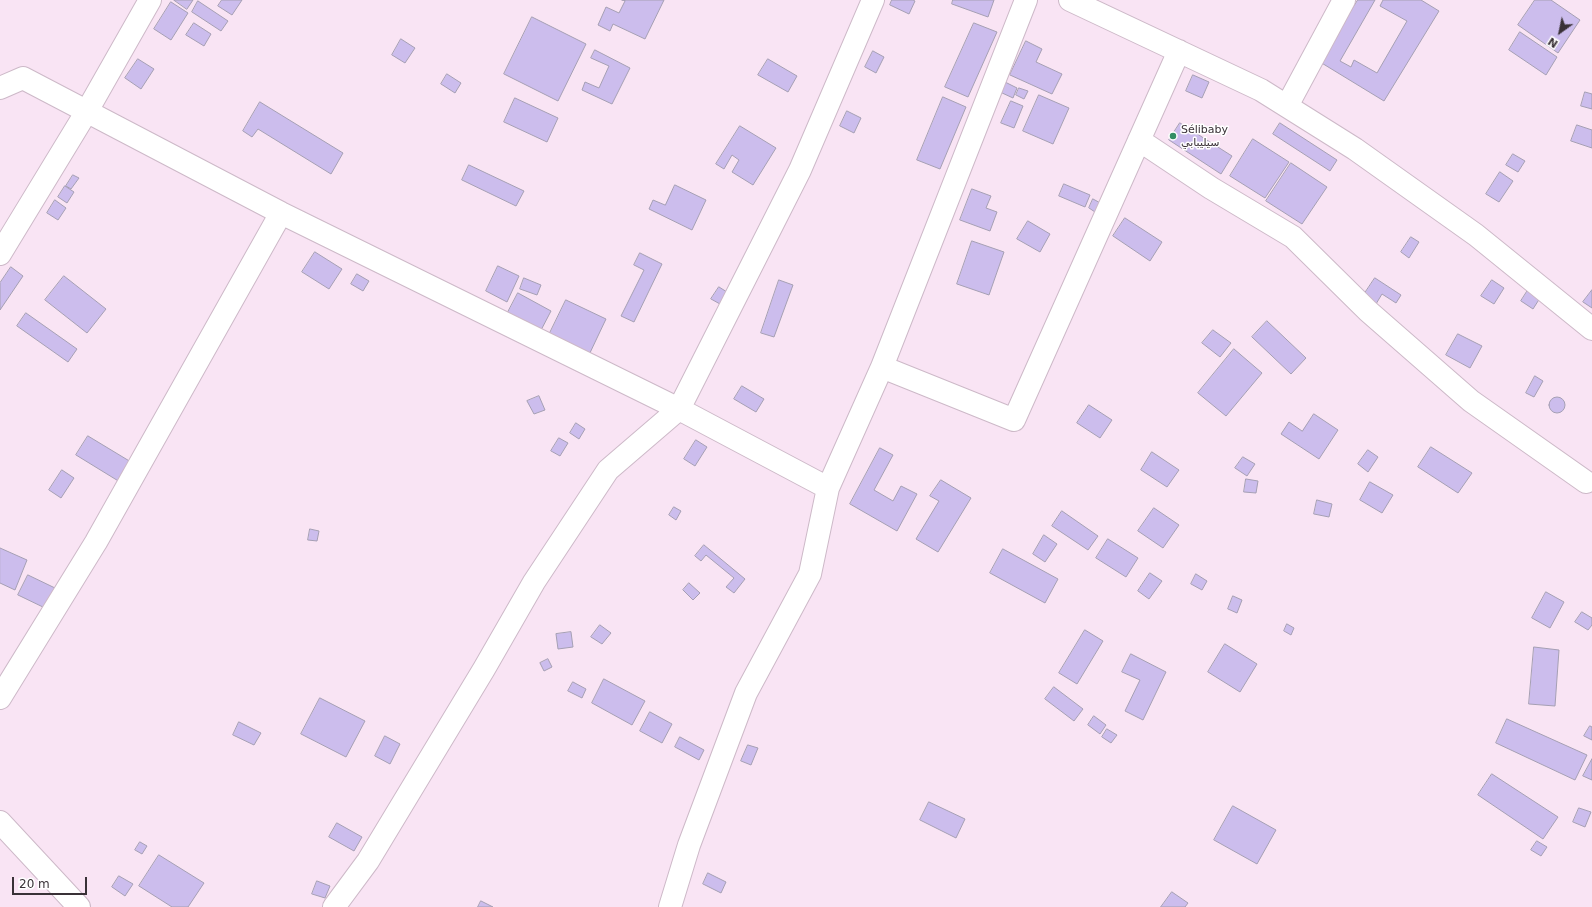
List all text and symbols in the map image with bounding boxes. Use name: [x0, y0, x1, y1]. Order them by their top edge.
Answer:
north arrow: [1540, 12, 1580, 52]
text: N: [1546, 35, 1561, 50]
place label: Sélibaby سيليبابي: [1181, 123, 1228, 149]
marker: Sélibaby سيليبابي: [1168, 131, 1178, 141]
scale bar: [14, 869, 89, 895]
text: 20 m: [19, 877, 50, 891]

